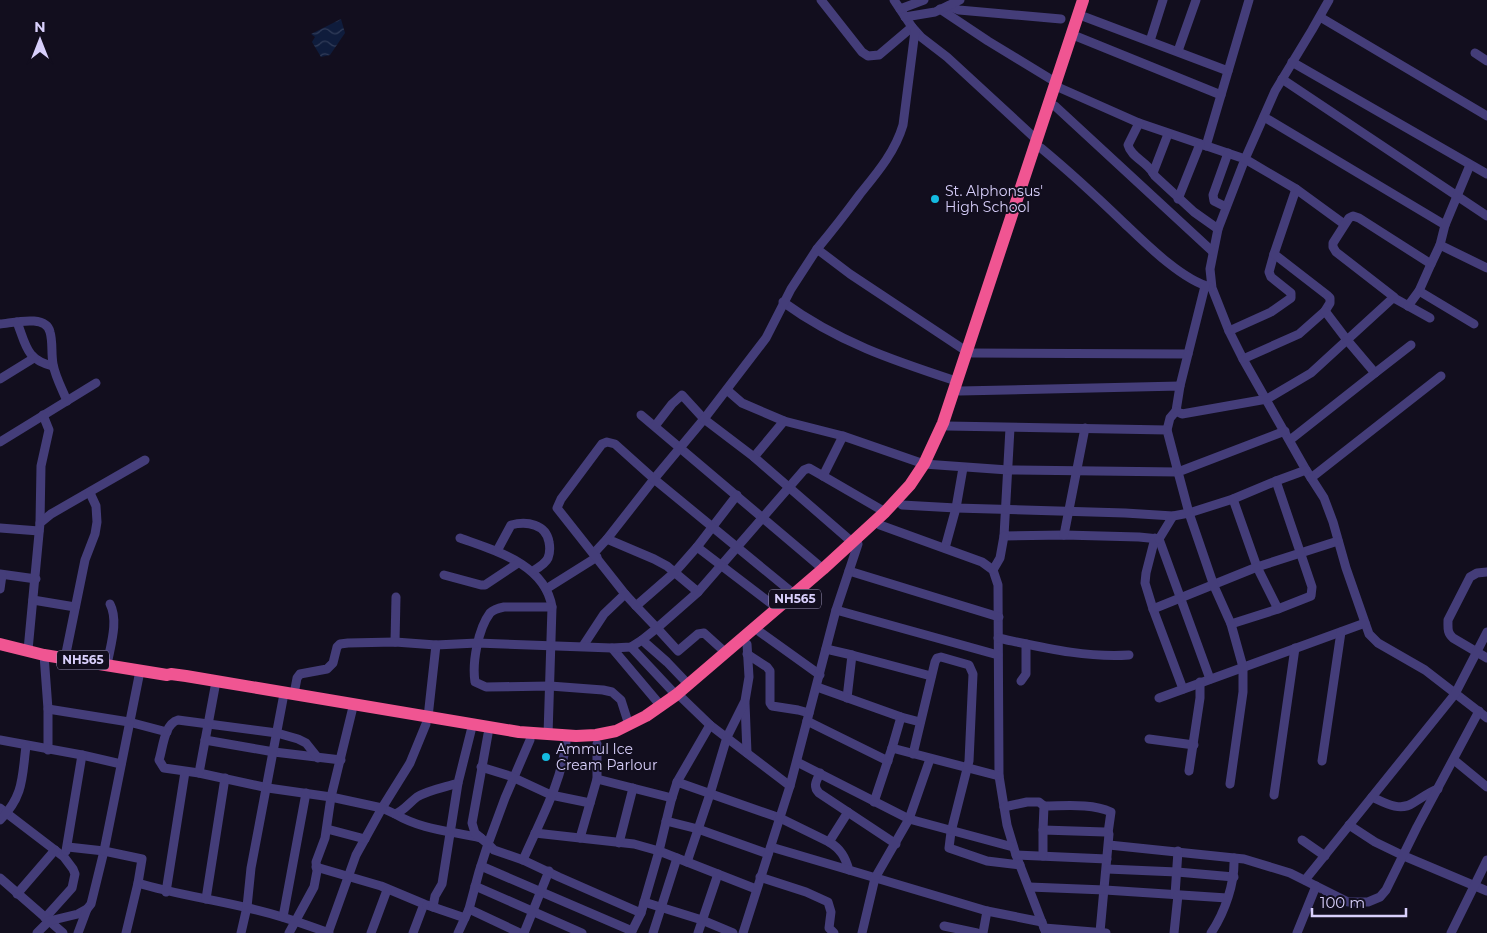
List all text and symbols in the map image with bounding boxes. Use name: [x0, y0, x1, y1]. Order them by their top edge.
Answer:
north arrow: [15, 15, 65, 65]
text: N: [34, 18, 46, 36]
place label: St. Alphonsus' High School: [945, 182, 1043, 216]
marker: St. Alphonsus' High School: [929, 193, 941, 205]
road number: NH565: [769, 590, 821, 608]
road number: NH565: [57, 650, 109, 670]
place label: Ammul Ice Cream Parlour: [556, 740, 658, 774]
marker: Ammul Ice Cream Parlour: [540, 751, 552, 763]
scale bar: [1312, 886, 1406, 918]
text: 100 m: [1320, 893, 1365, 912]

